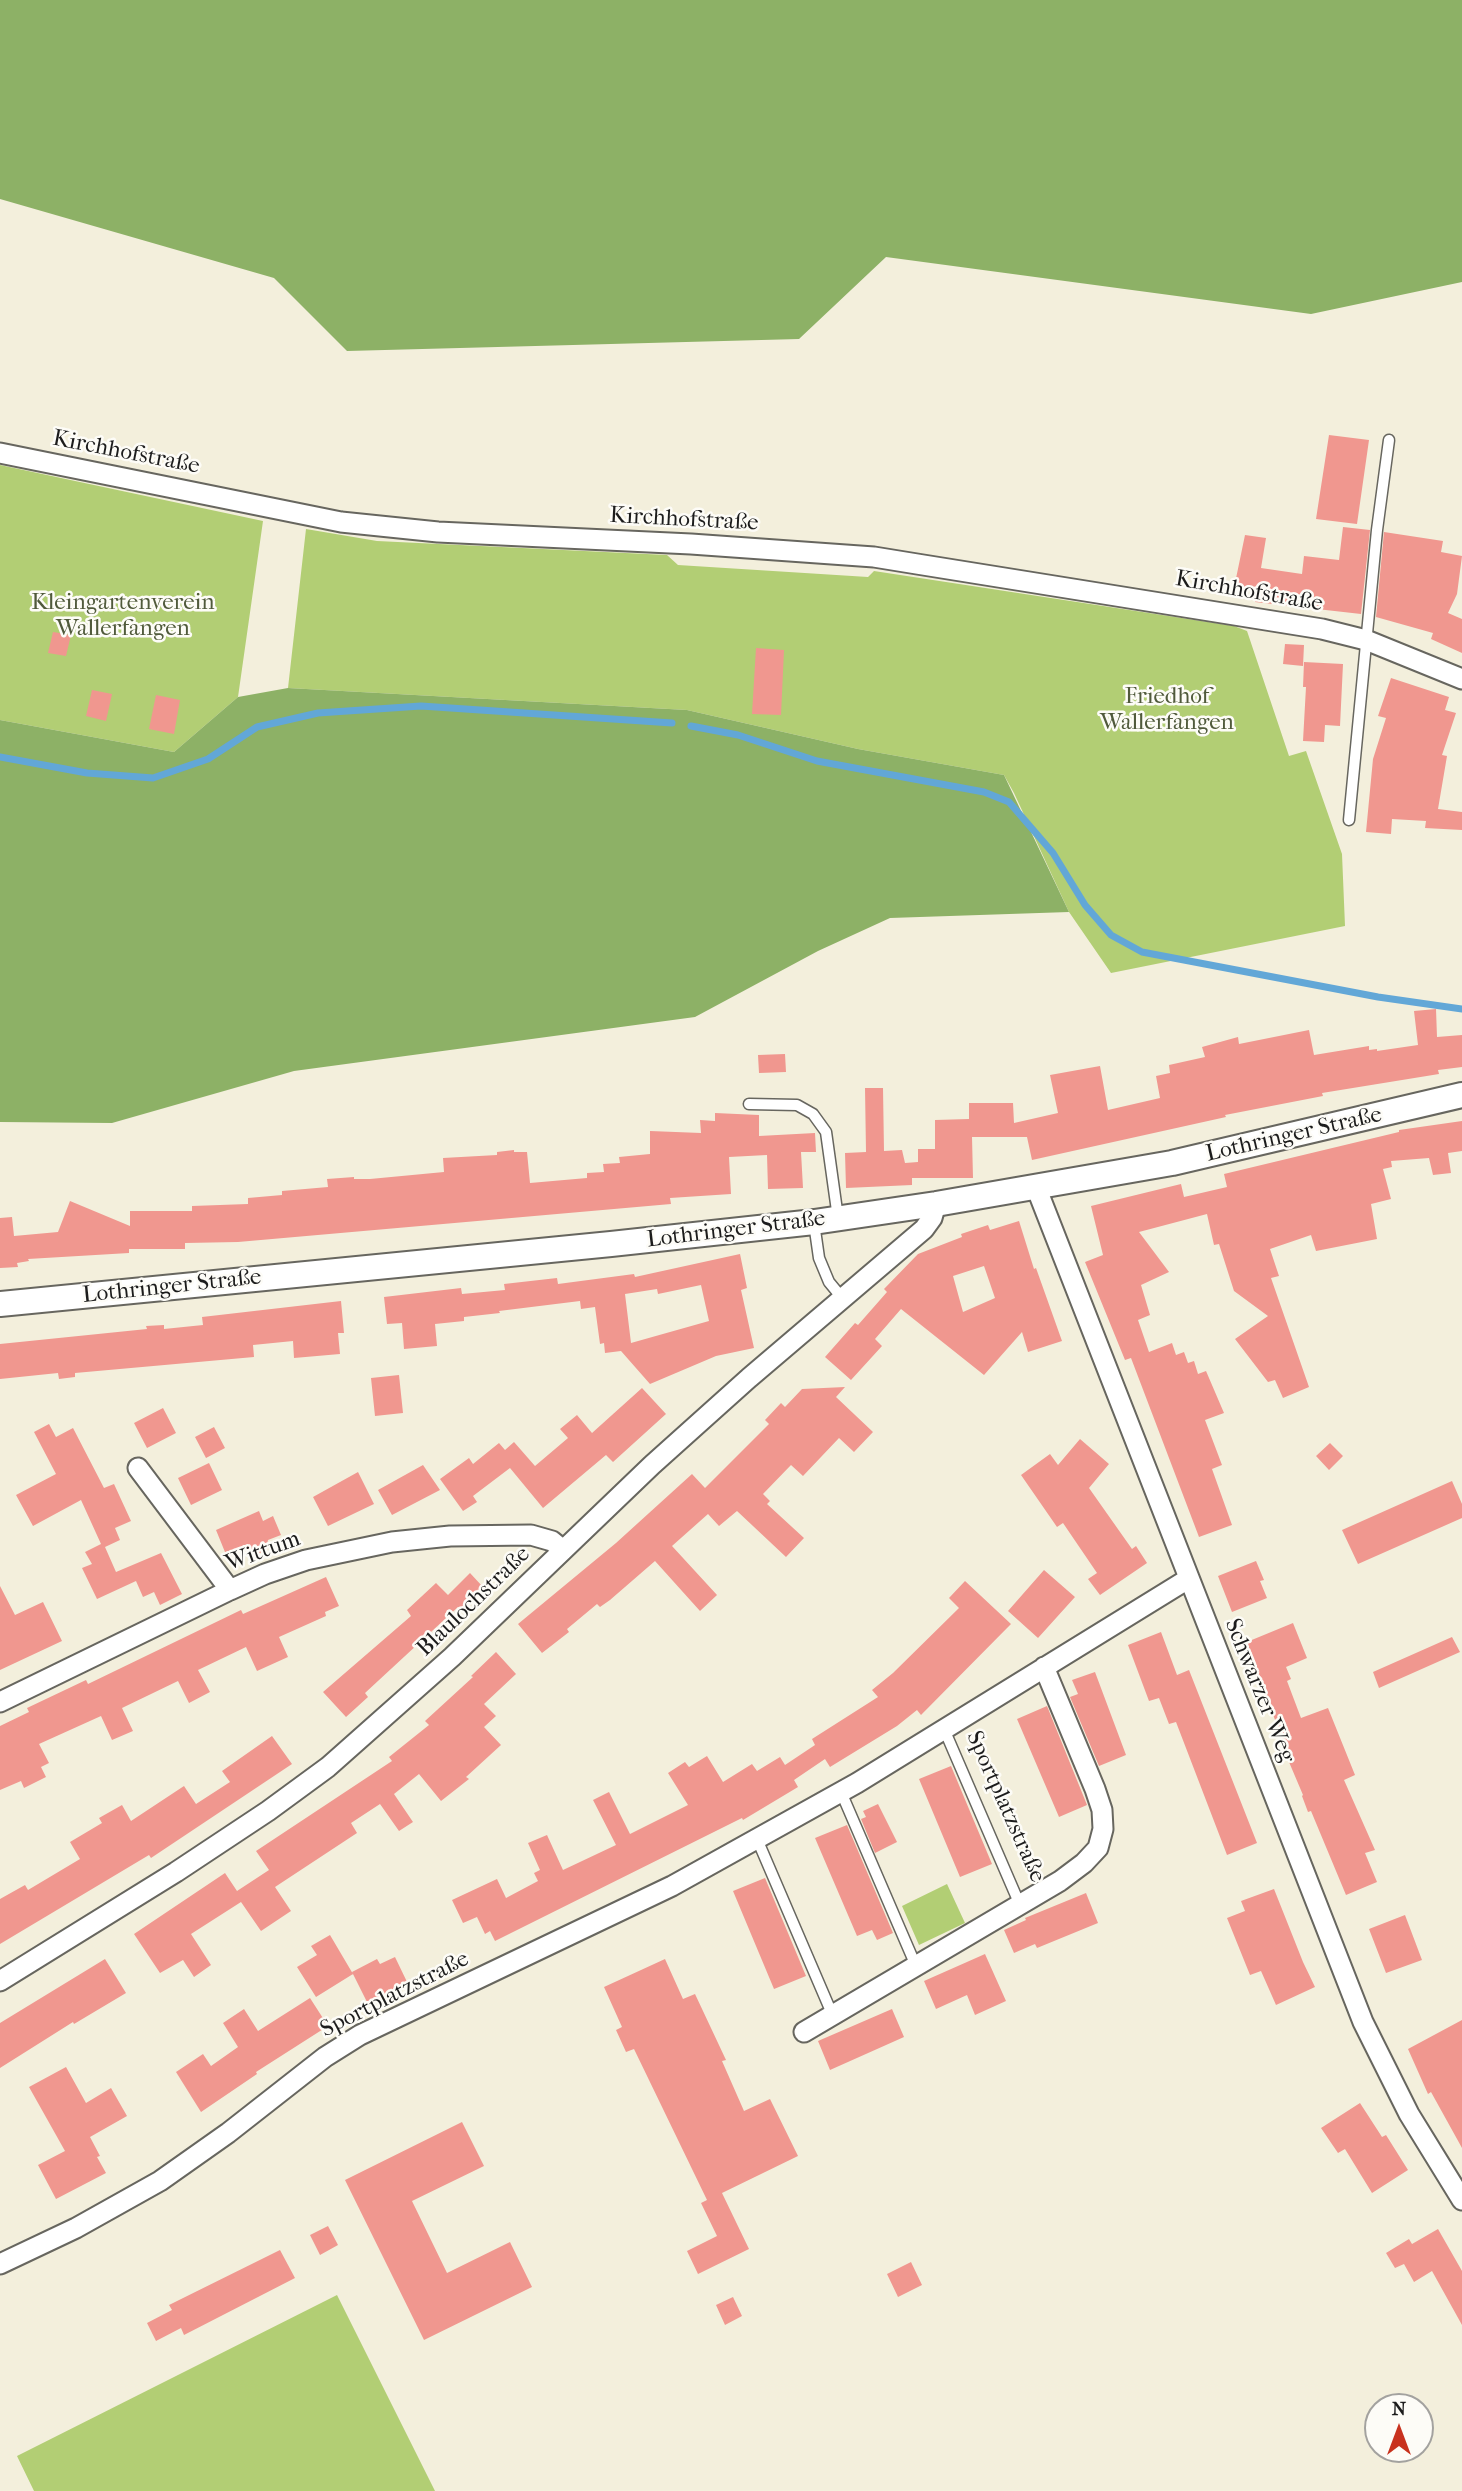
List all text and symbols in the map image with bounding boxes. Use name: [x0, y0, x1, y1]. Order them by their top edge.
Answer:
street label: Kirchhofstraße: [50, 425, 202, 481]
street label: Kirchhofstraße: [609, 502, 759, 538]
street label: Kirchhofstraße: [1173, 565, 1325, 619]
park label: Kleingartenverein Wallerfangen: [31, 589, 215, 643]
park label: Friedhof Wallerfangen: [1100, 683, 1234, 737]
street label: Lothringer Straße: [1203, 1101, 1385, 1169]
street label: Lothringer Straße: [645, 1205, 827, 1255]
street label: Lothringer Straße: [81, 1264, 263, 1310]
street label: Wittum: [222, 1526, 304, 1578]
street label: Blaulochstraße: [412, 1541, 536, 1663]
street label: Schwarzer Weg: [1218, 1615, 1300, 1767]
street label: Sportplatzstraße: [959, 1727, 1051, 1887]
street label: Sportplatzstraße: [316, 1946, 474, 2044]
north arrow: [1364, 2393, 1434, 2463]
text: N: [1392, 2398, 1406, 2420]

